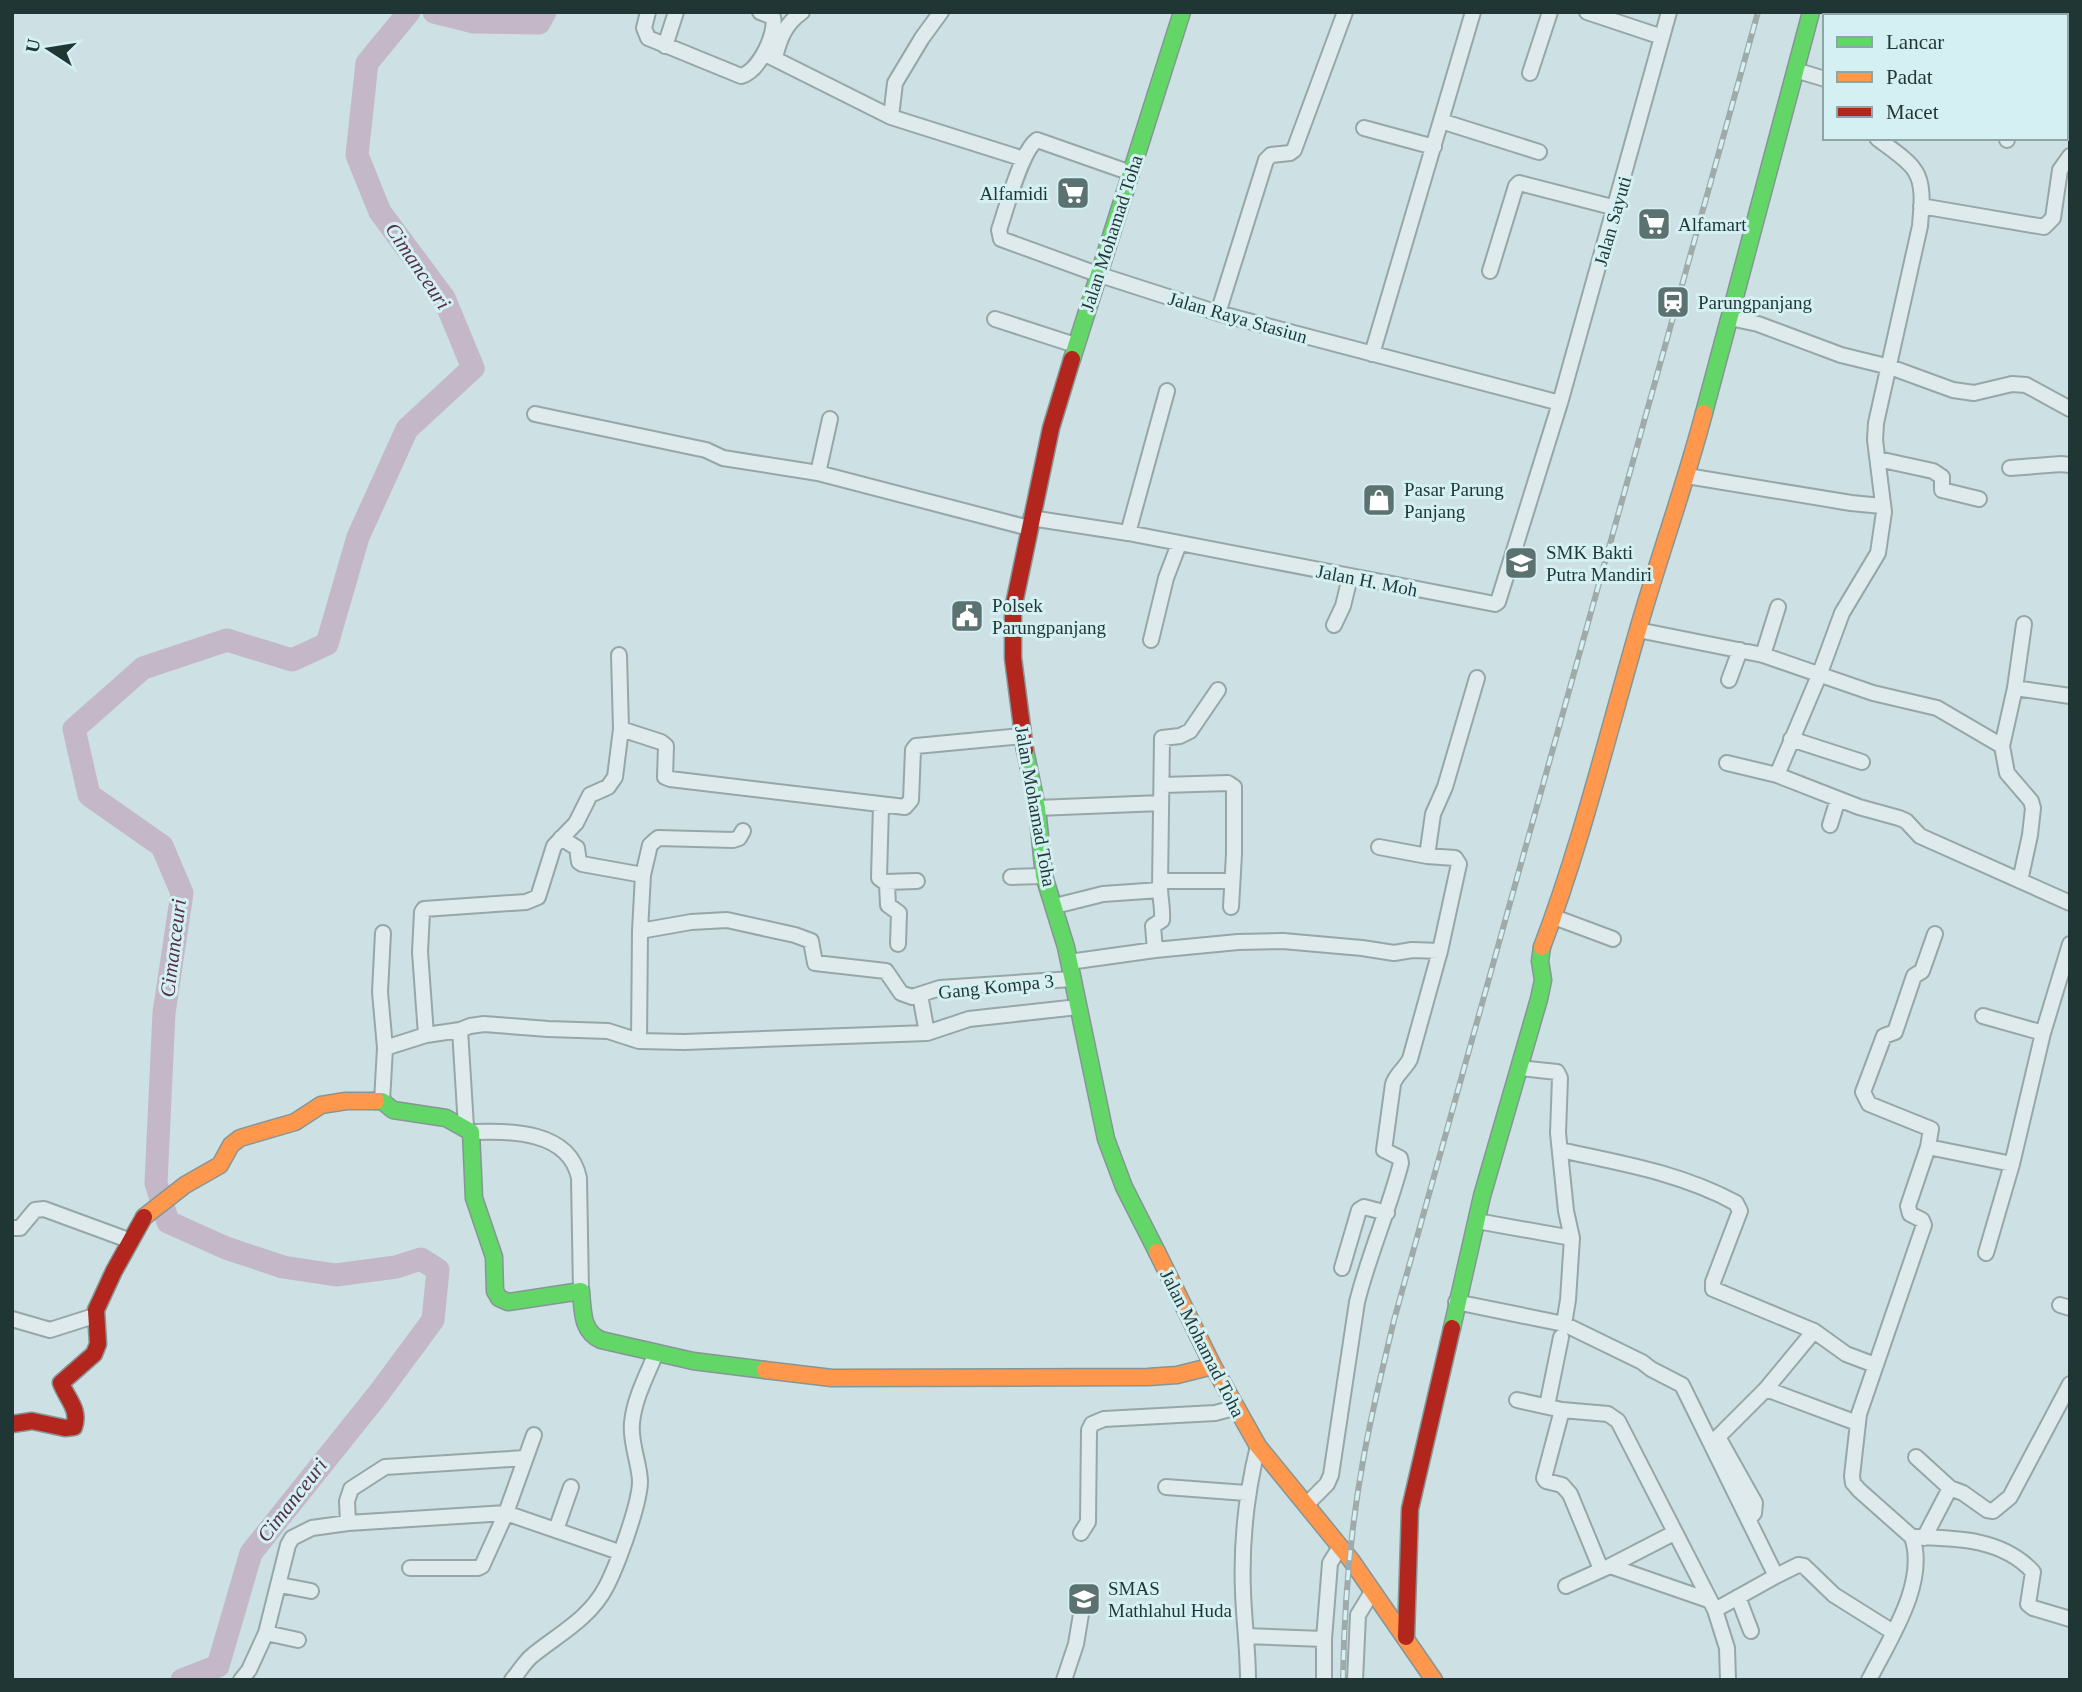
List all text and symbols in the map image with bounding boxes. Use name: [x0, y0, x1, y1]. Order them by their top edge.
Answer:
north arrow: [14, 14, 84, 84]
legend: [1823, 14, 2068, 140]
text: Lancar: [1886, 30, 1944, 54]
text: U: [21, 36, 45, 54]
text: Padat: [1886, 65, 1933, 89]
text: Macet: [1886, 100, 1939, 124]
street label: Jalan Mohamad Toha: [1076, 152, 1147, 314]
supermarket icon: Alfamidi: [1054, 174, 1092, 212]
street label: Jalan Sayuti: [1590, 174, 1635, 268]
place label: Alfamidi: [979, 183, 1048, 204]
supermarket icon: Alfamart: [1635, 205, 1673, 243]
place label: Alfamart: [1678, 214, 1747, 235]
water label: Cimanceuri: [380, 218, 456, 314]
station icon: Parungpanjang: [1654, 283, 1692, 321]
street label: Jalan Raya Stasiun: [1166, 288, 1310, 347]
place label: Parungpanjang: [1698, 292, 1812, 313]
place label: Pasar Parung Panjang: [1404, 479, 1504, 522]
shop icon: Pasar Parung Panjang: [1360, 481, 1398, 519]
place label: SMK Bakti Putra Mandiri: [1546, 542, 1652, 585]
school or university icon: SMK Bakti Putra Mandiri: [1502, 544, 1540, 582]
street label: Jalan H. Moh: [1314, 560, 1420, 601]
place label: Polsek Parungpanjang: [992, 595, 1106, 638]
public building icon: Polsek Parungpanjang: [948, 597, 986, 635]
street label: Jalan Mohamad Toha: [1011, 724, 1060, 889]
water label: Cimanceuri: [155, 897, 191, 999]
street label: Gang Kompa 3: [937, 970, 1055, 1003]
street label: Jalan Mohamad Toha: [1156, 1266, 1249, 1421]
water label: Cimanceuri: [252, 1453, 332, 1546]
place label: SMAS Mathlahul Huda: [1108, 1578, 1233, 1621]
school or university icon: SMAS Mathlahul Huda: [1065, 1580, 1103, 1618]

